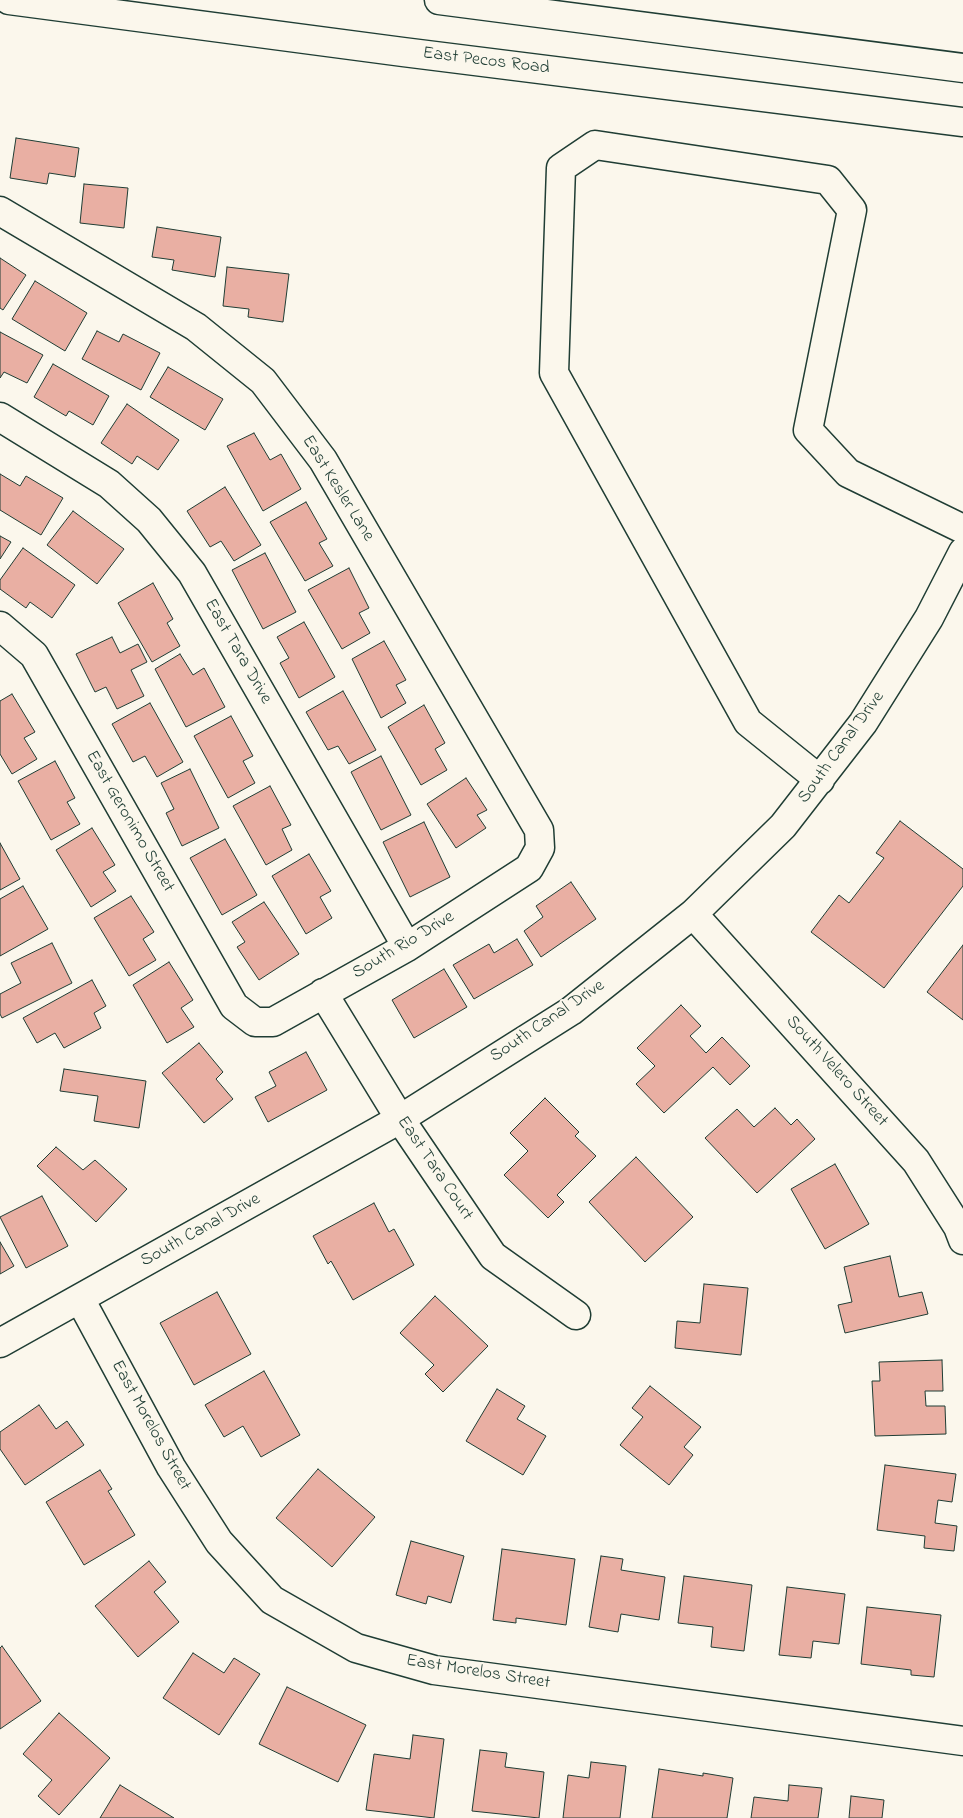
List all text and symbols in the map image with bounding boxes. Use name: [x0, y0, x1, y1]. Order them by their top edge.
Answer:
street label: East Pecos Road: [421, 43, 551, 81]
street label: East Kesler Lane: [296, 432, 378, 546]
street label: East Tara Drive: [198, 596, 276, 708]
street label: South Canal Drive: [794, 688, 890, 808]
street label: East Geronimo Street: [80, 747, 178, 897]
street label: South Rio Drive: [349, 907, 459, 985]
street label: South Canal Drive: [487, 976, 609, 1068]
street label: South Velero Street: [780, 1012, 892, 1132]
street label: East Tara Court: [391, 1113, 477, 1225]
street label: South Canal Drive: [137, 1189, 265, 1273]
street label: East Morelos Street: [105, 1357, 195, 1495]
street label: East Morelos Street: [404, 1651, 552, 1695]

